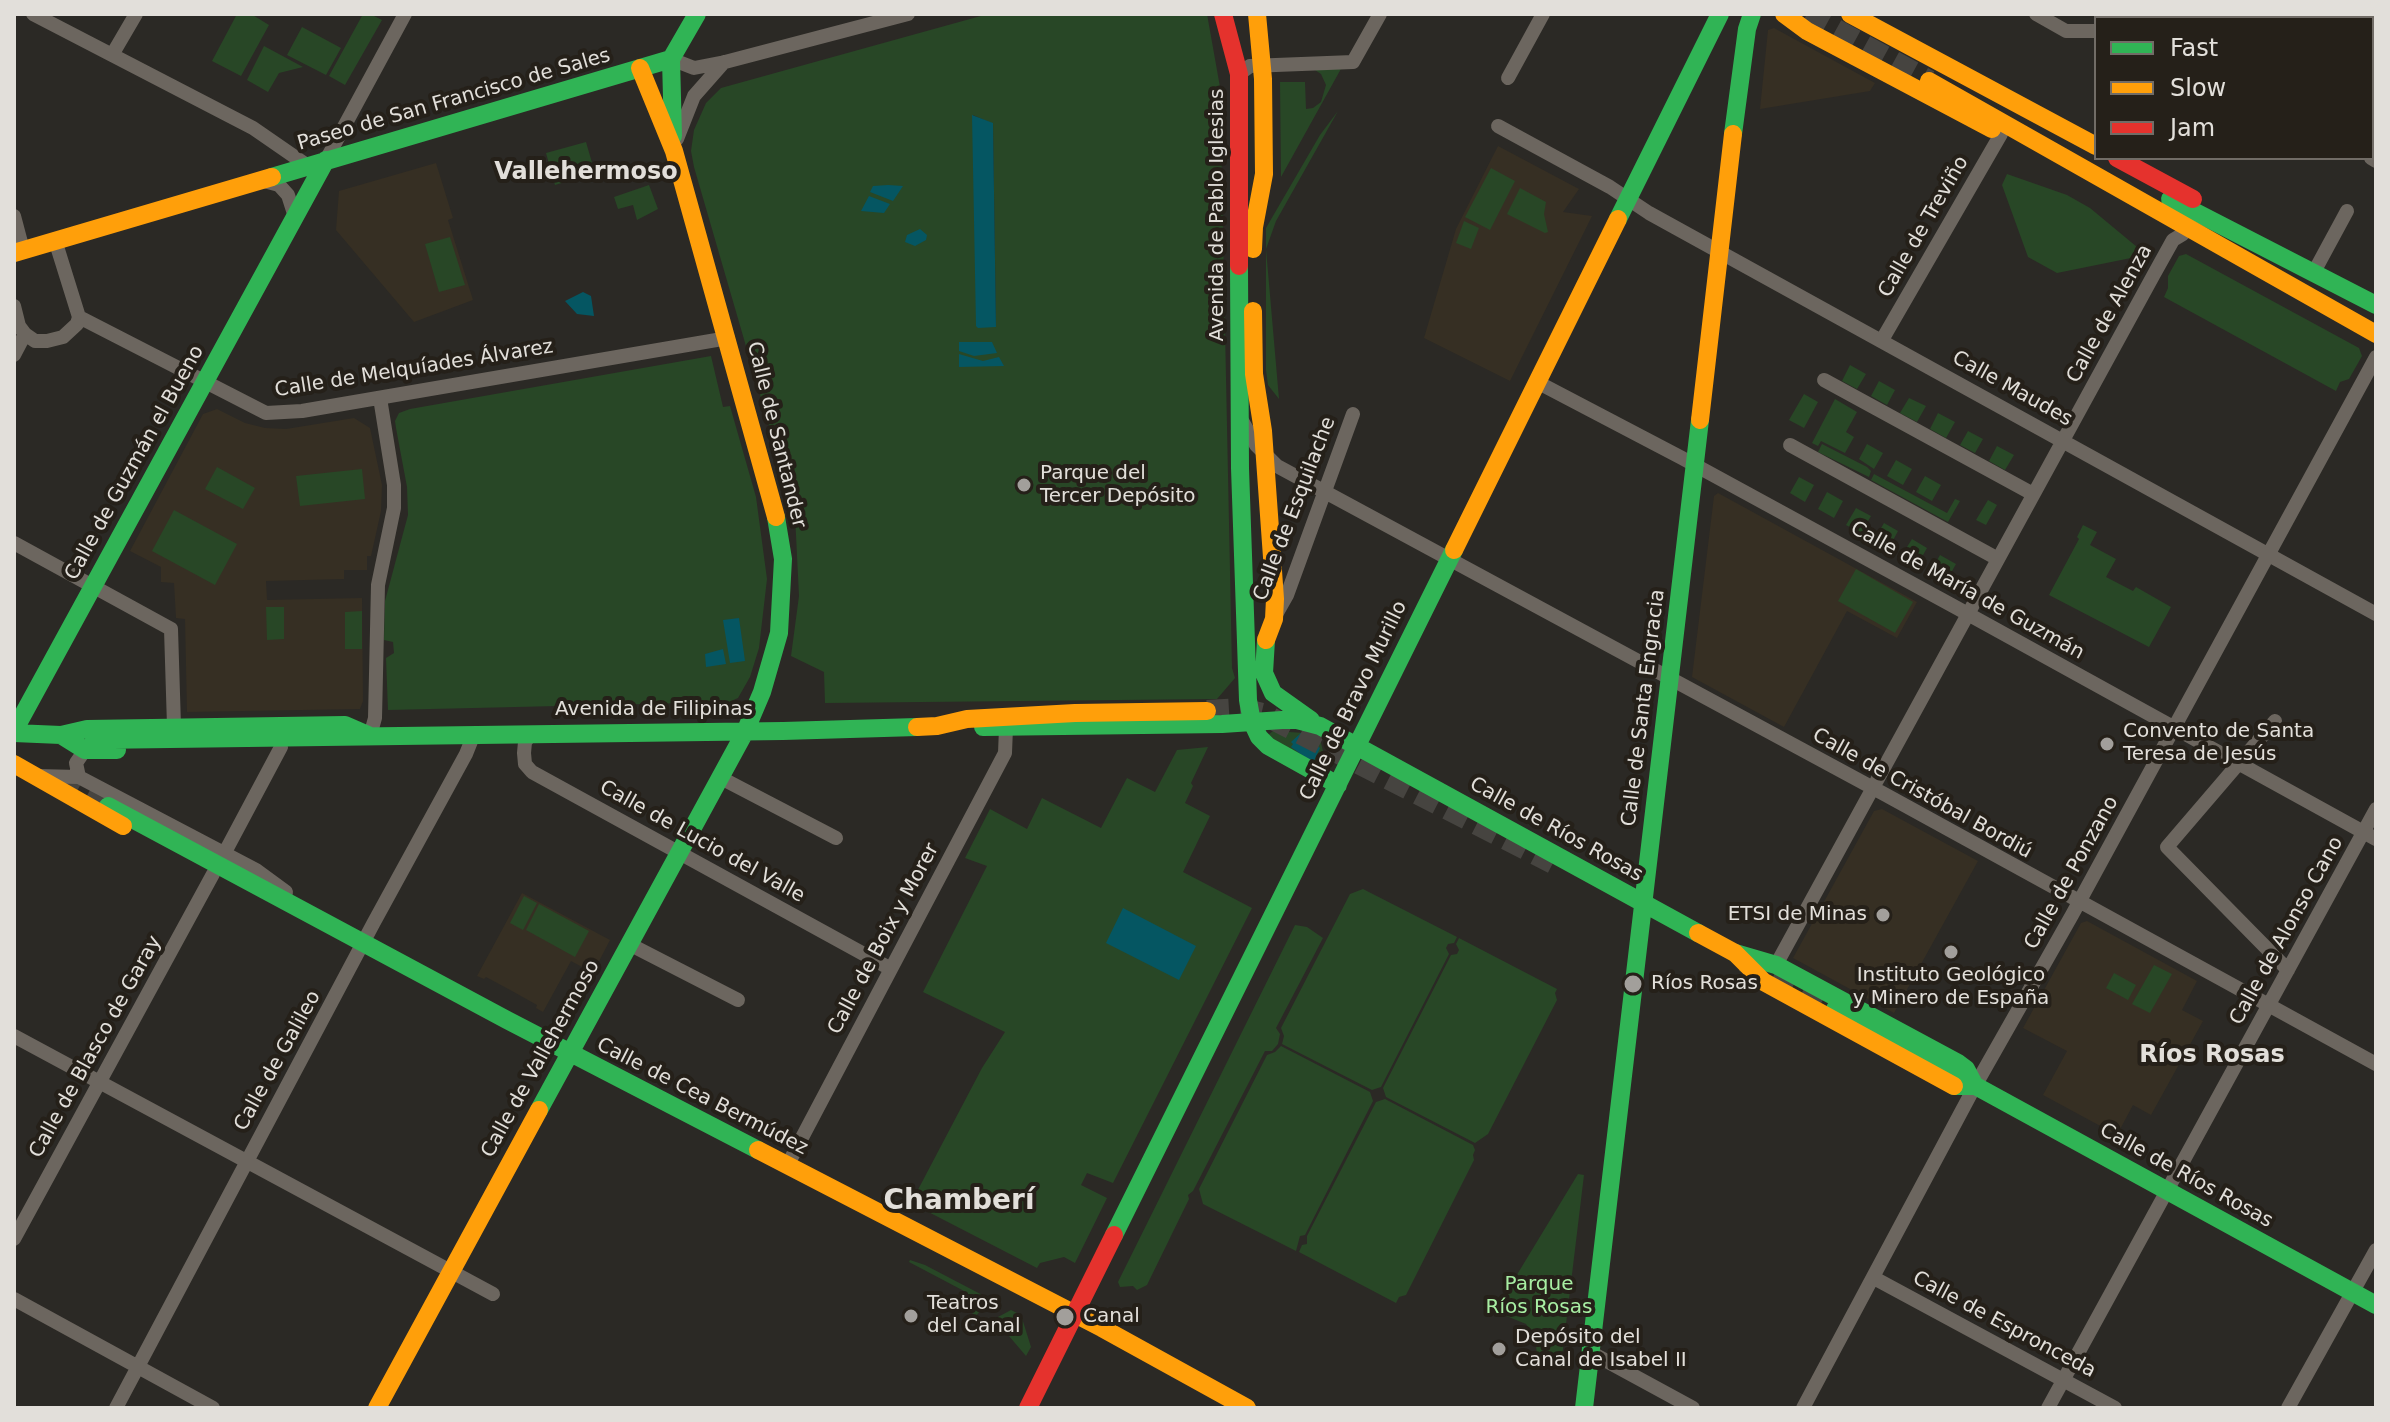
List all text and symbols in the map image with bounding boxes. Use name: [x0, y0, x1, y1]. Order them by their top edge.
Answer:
legend: [2094, 16, 2374, 160]
text: Fast: [2170, 34, 2218, 62]
street label: Paseo de San Francisco de Sales: [295, 44, 613, 156]
text: Slow: [2170, 74, 2226, 102]
street label: Avenida de Pablo Iglesias: [1206, 89, 1230, 341]
text: Jam: [2170, 114, 2215, 142]
street label: Calle de Treviño: [1874, 152, 1974, 302]
district label: Vallehermoso: [494, 159, 678, 187]
street label: Calle de Alenza: [2062, 241, 2158, 387]
street label: Calle de Melquíades Álvarez: [273, 335, 555, 403]
street label: Calle de Santander: [741, 339, 811, 531]
street label: Calle de Guzmán el Bueno: [60, 341, 210, 585]
street label: Calle Maudes: [1948, 346, 2076, 432]
street label: Calle de Esquilache: [1249, 414, 1341, 604]
place label: Parque del Tercer Depósito: [1040, 462, 1195, 509]
marker: Parque del Tercer Depósito: [1015, 476, 1033, 494]
street label: Calle de María de Guzmán: [1846, 517, 2088, 665]
street label: Calle de Santa Engracia: [1618, 588, 1670, 828]
street label: Calle de Bravo Murillo: [1295, 597, 1413, 805]
street label: Avenida de Filipinas: [555, 698, 753, 722]
place label: Convento de Santa Teresa de Jesús: [2123, 720, 2314, 767]
street label: Calle de Cristóbal Bordiú: [1808, 724, 2036, 864]
marker: Convento de Santa Teresa de Jesús: [2098, 735, 2116, 753]
street label: Calle de Ríos Rosas: [1465, 772, 1647, 888]
street label: Calle de Lucio del Valle: [595, 776, 809, 908]
street label: Calle de Ponzano: [2020, 792, 2124, 954]
street label: Calle de Alonso Cano: [2225, 833, 2349, 1029]
street label: Calle de Boix y Morer: [823, 839, 945, 1039]
place label: ETSI de Minas: [1728, 903, 1867, 927]
marker: ETSI de Minas: [1874, 906, 1892, 924]
street label: Calle de Blasco de Garay: [25, 932, 167, 1162]
marker: Instituto Geológico y Minero de España: [1942, 943, 1960, 961]
street label: Calle de Vallehermoso: [477, 956, 605, 1162]
place label: Instituto Geológico y Minero de España: [1853, 964, 2049, 1011]
place label: Ríos Rosas: [1651, 972, 1758, 996]
marker: Ríos Rosas: [1622, 973, 1644, 995]
street label: Calle de Galileo: [230, 987, 326, 1135]
street label: Calle de Cea Bermúdez: [592, 1033, 812, 1161]
district label: Ríos Rosas: [2139, 1042, 2285, 1070]
street label: Calle de Ríos Rosas: [2095, 1118, 2277, 1234]
district label: Chamberí: [884, 1185, 1034, 1219]
street label: Calle de Espronceda: [1908, 1267, 2100, 1383]
park label: Parque Ríos Rosas: [1486, 1273, 1592, 1320]
place label: Teatros del Canal: [927, 1292, 1021, 1339]
place label: Canal: [1083, 1305, 1140, 1329]
marker: Canal: [1054, 1306, 1076, 1328]
marker: Teatros del Canal: [902, 1307, 920, 1325]
place label: Depósito del Canal de Isabel II: [1515, 1326, 1687, 1373]
marker: Depósito del Canal de Isabel II: [1490, 1340, 1508, 1358]

